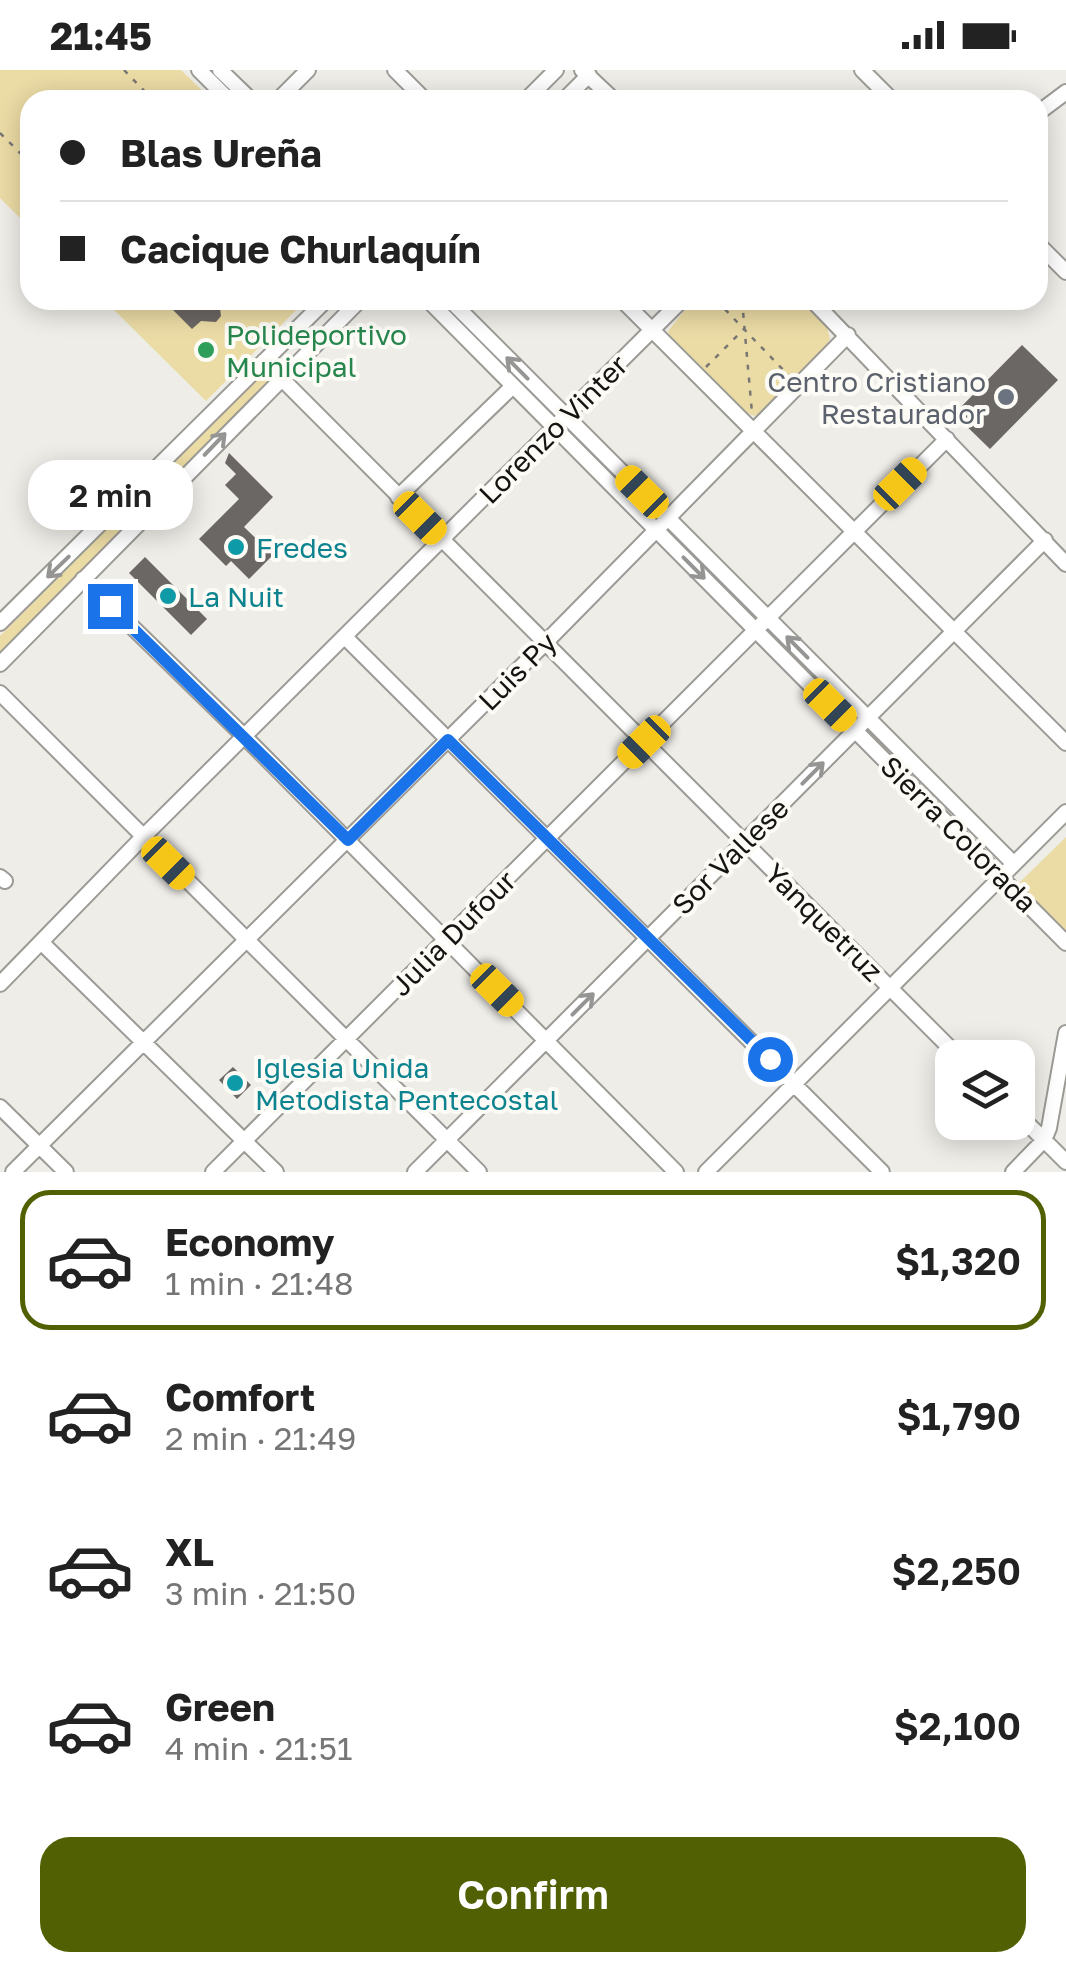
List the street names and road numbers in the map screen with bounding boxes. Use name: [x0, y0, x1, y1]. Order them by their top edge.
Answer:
street label: Lorenzo Vinter: [472, 348, 634, 510]
street label: Luis Py: [471, 625, 563, 717]
street label: Sierra Colorada: [874, 749, 1044, 919]
street label: Sor Vallese: [665, 791, 795, 921]
street label: Yanquetruz: [758, 856, 890, 988]
street label: Julia Dufour: [384, 864, 522, 1002]

